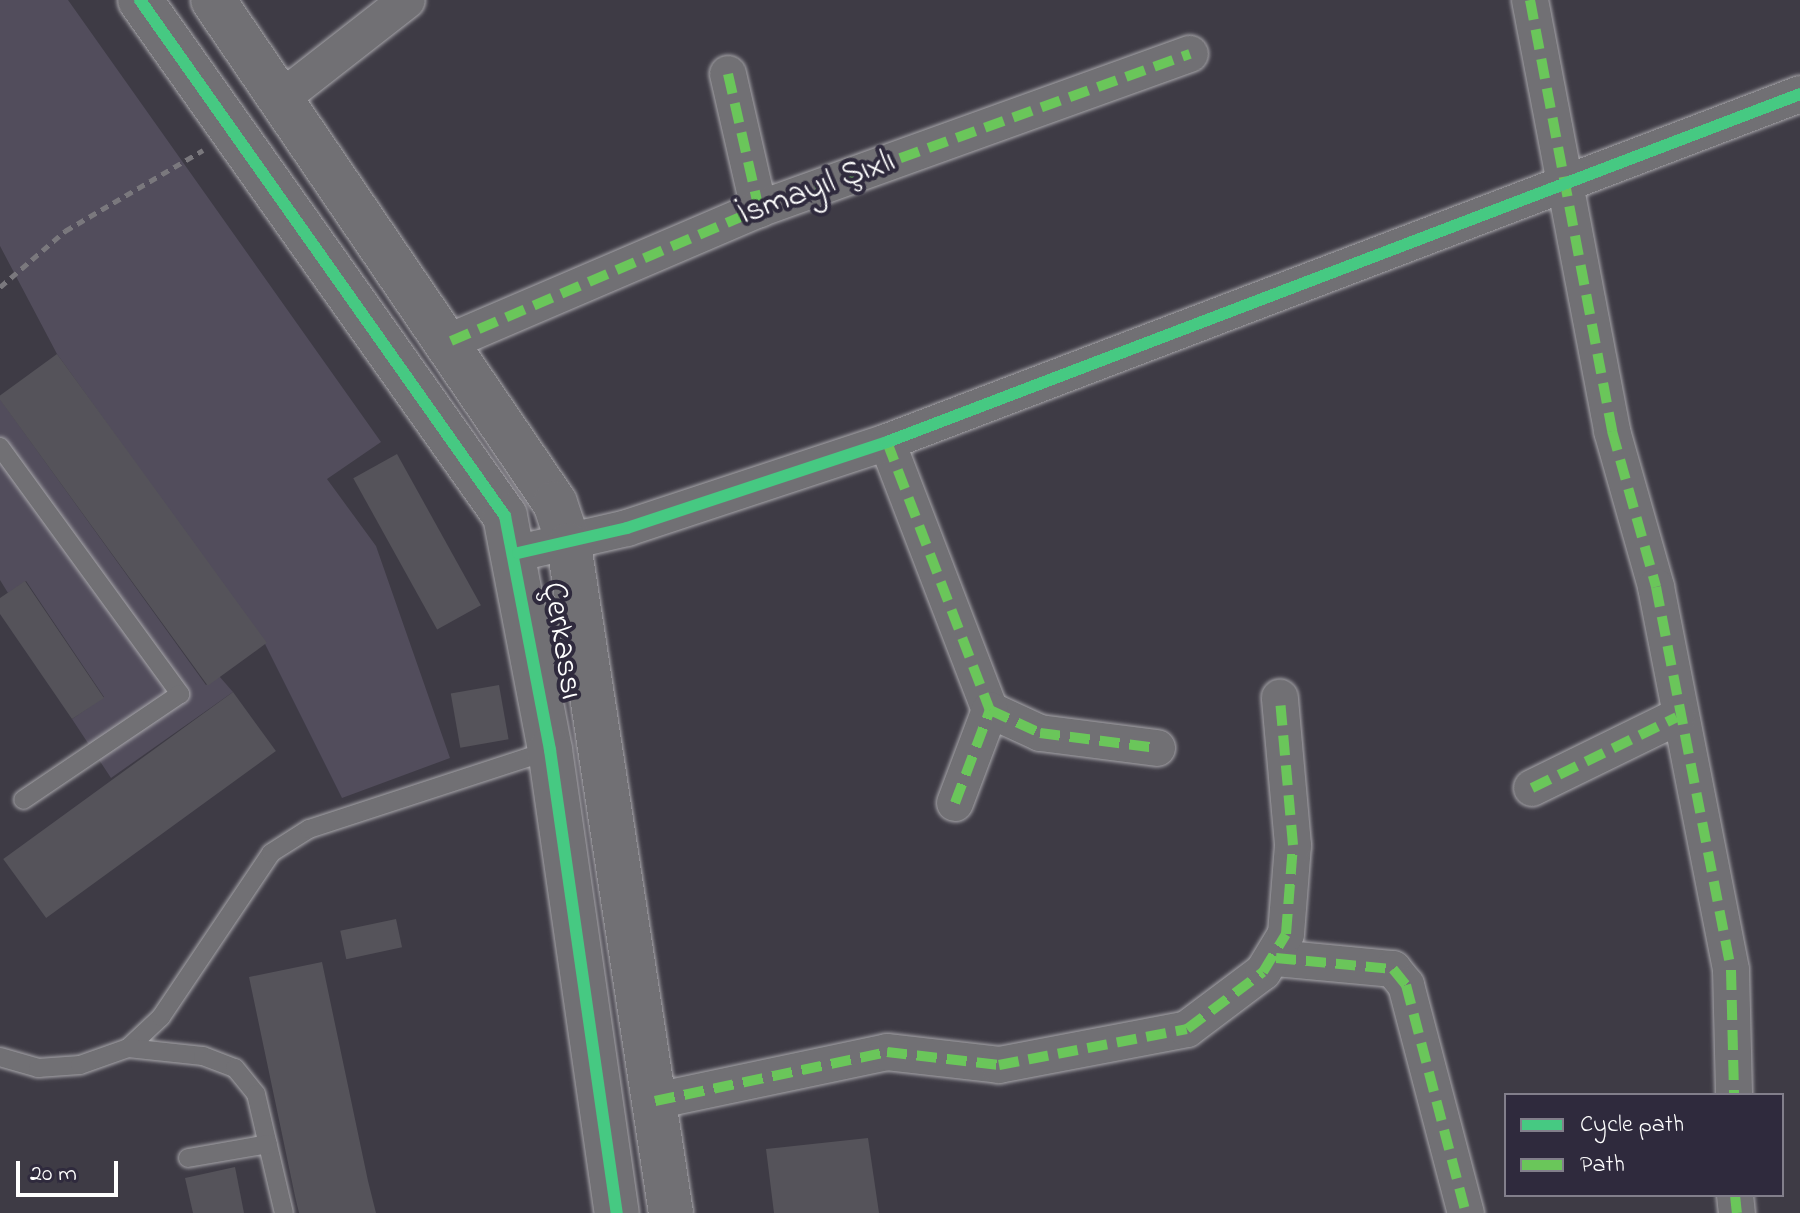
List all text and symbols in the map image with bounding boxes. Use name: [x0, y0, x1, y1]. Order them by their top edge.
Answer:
street label: İsmayıl Şıxlı: [733, 142, 901, 236]
street label: Çerkassı: [532, 579, 590, 703]
legend: [1504, 1093, 1784, 1197]
text: Cycle path: [1580, 1108, 1684, 1143]
scale bar: [20, 1145, 122, 1195]
text: Path: [1580, 1148, 1625, 1183]
text: 20 m: [30, 1157, 77, 1192]

